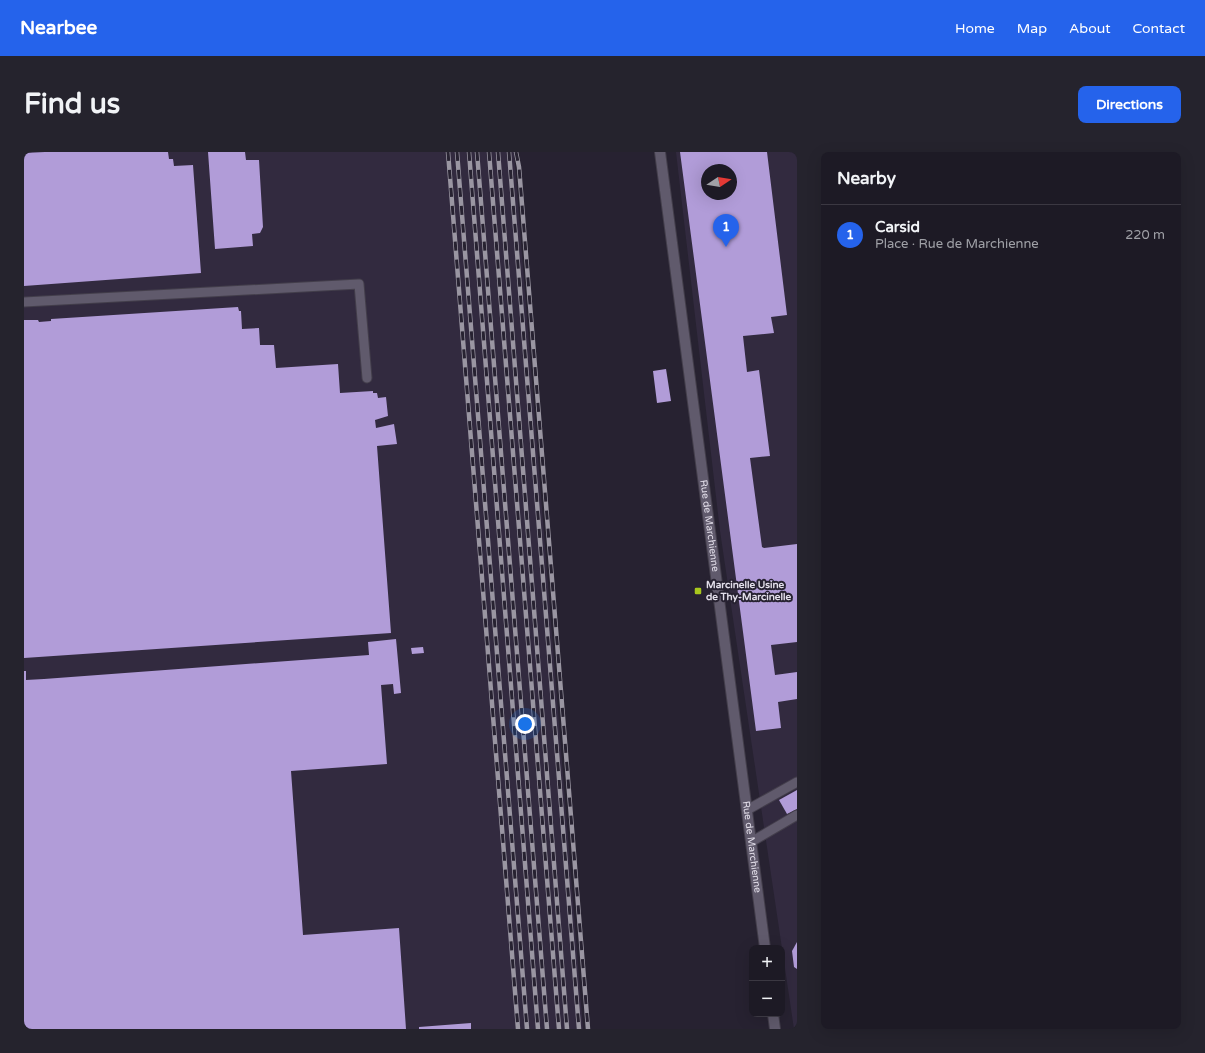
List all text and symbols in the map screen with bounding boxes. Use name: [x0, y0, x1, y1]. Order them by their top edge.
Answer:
text: Nearbee: [20, 17, 97, 39]
text: Home: [955, 20, 995, 37]
text: Map: [1017, 20, 1047, 37]
text: About: [1069, 20, 1111, 37]
text: Contact: [1133, 20, 1185, 37]
button: Directions: [1078, 86, 1181, 123]
text: Find us: [24, 87, 120, 121]
north arrow: [701, 164, 737, 200]
text: Nearby: [837, 168, 896, 189]
pin: 1: [713, 214, 739, 247]
text: Carsid: [875, 218, 920, 236]
text: 1: [846, 227, 854, 243]
text: 220 m: [1125, 227, 1165, 243]
text: Place · Rue de Marchienne: [875, 236, 1039, 252]
street label: Rue de Marchienne: [697, 479, 721, 573]
place label: Marcinelle Usine de Thy-Marcinelle: [706, 579, 791, 603]
marker: Marcinelle Usine de Thy-Marcinelle: [693, 586, 703, 596]
your location: [515, 714, 535, 734]
street label: Rue de Marchienne: [740, 800, 764, 894]
map controls: [749, 945, 785, 1017]
button: +: [749, 945, 785, 981]
button: −: [749, 981, 785, 1017]

